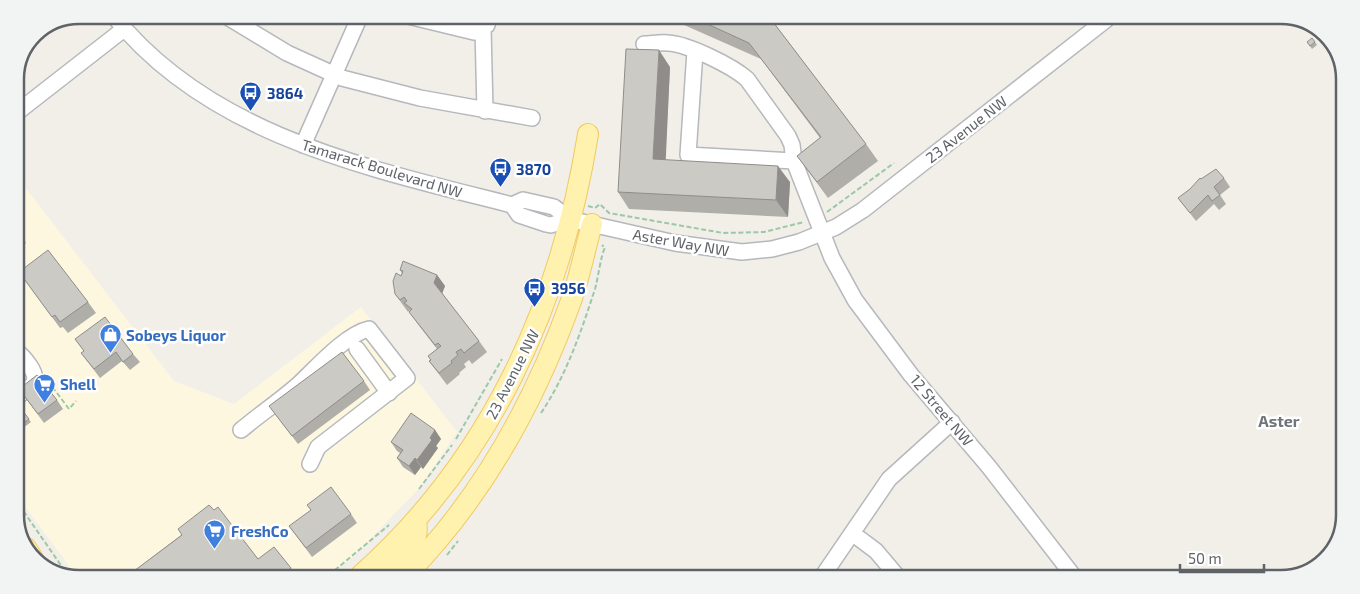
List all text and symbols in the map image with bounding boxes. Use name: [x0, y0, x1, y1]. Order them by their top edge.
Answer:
bus stop icon: 3864: [239, 81, 263, 112]
place label: 3864: [267, 84, 304, 102]
street label: 23 Avenue NW: [922, 92, 1010, 166]
street label: Tamarack Boulevard NW: [300, 135, 464, 201]
bus stop icon: 3870: [488, 157, 512, 188]
place label: 3870: [516, 160, 551, 178]
street label: Aster Way NW: [631, 225, 731, 259]
bus stop icon: 3956: [523, 276, 547, 307]
place label: 3956: [551, 279, 586, 297]
shop icon: Sobeys Liquor: [98, 323, 122, 354]
place label: Sobeys Liquor: [126, 326, 226, 345]
street label: 23 Avenue NW: [482, 326, 542, 422]
street label: 12 Street NW: [907, 371, 977, 449]
supermarket icon: Shell: [32, 372, 56, 403]
place label: Shell: [60, 375, 96, 393]
district label: Aster: [1258, 411, 1300, 430]
supermarket icon: FreshCo: [203, 519, 227, 550]
place label: FreshCo: [231, 522, 289, 540]
scale bar: [1180, 542, 1264, 574]
text: 50 m: [1188, 549, 1222, 567]

